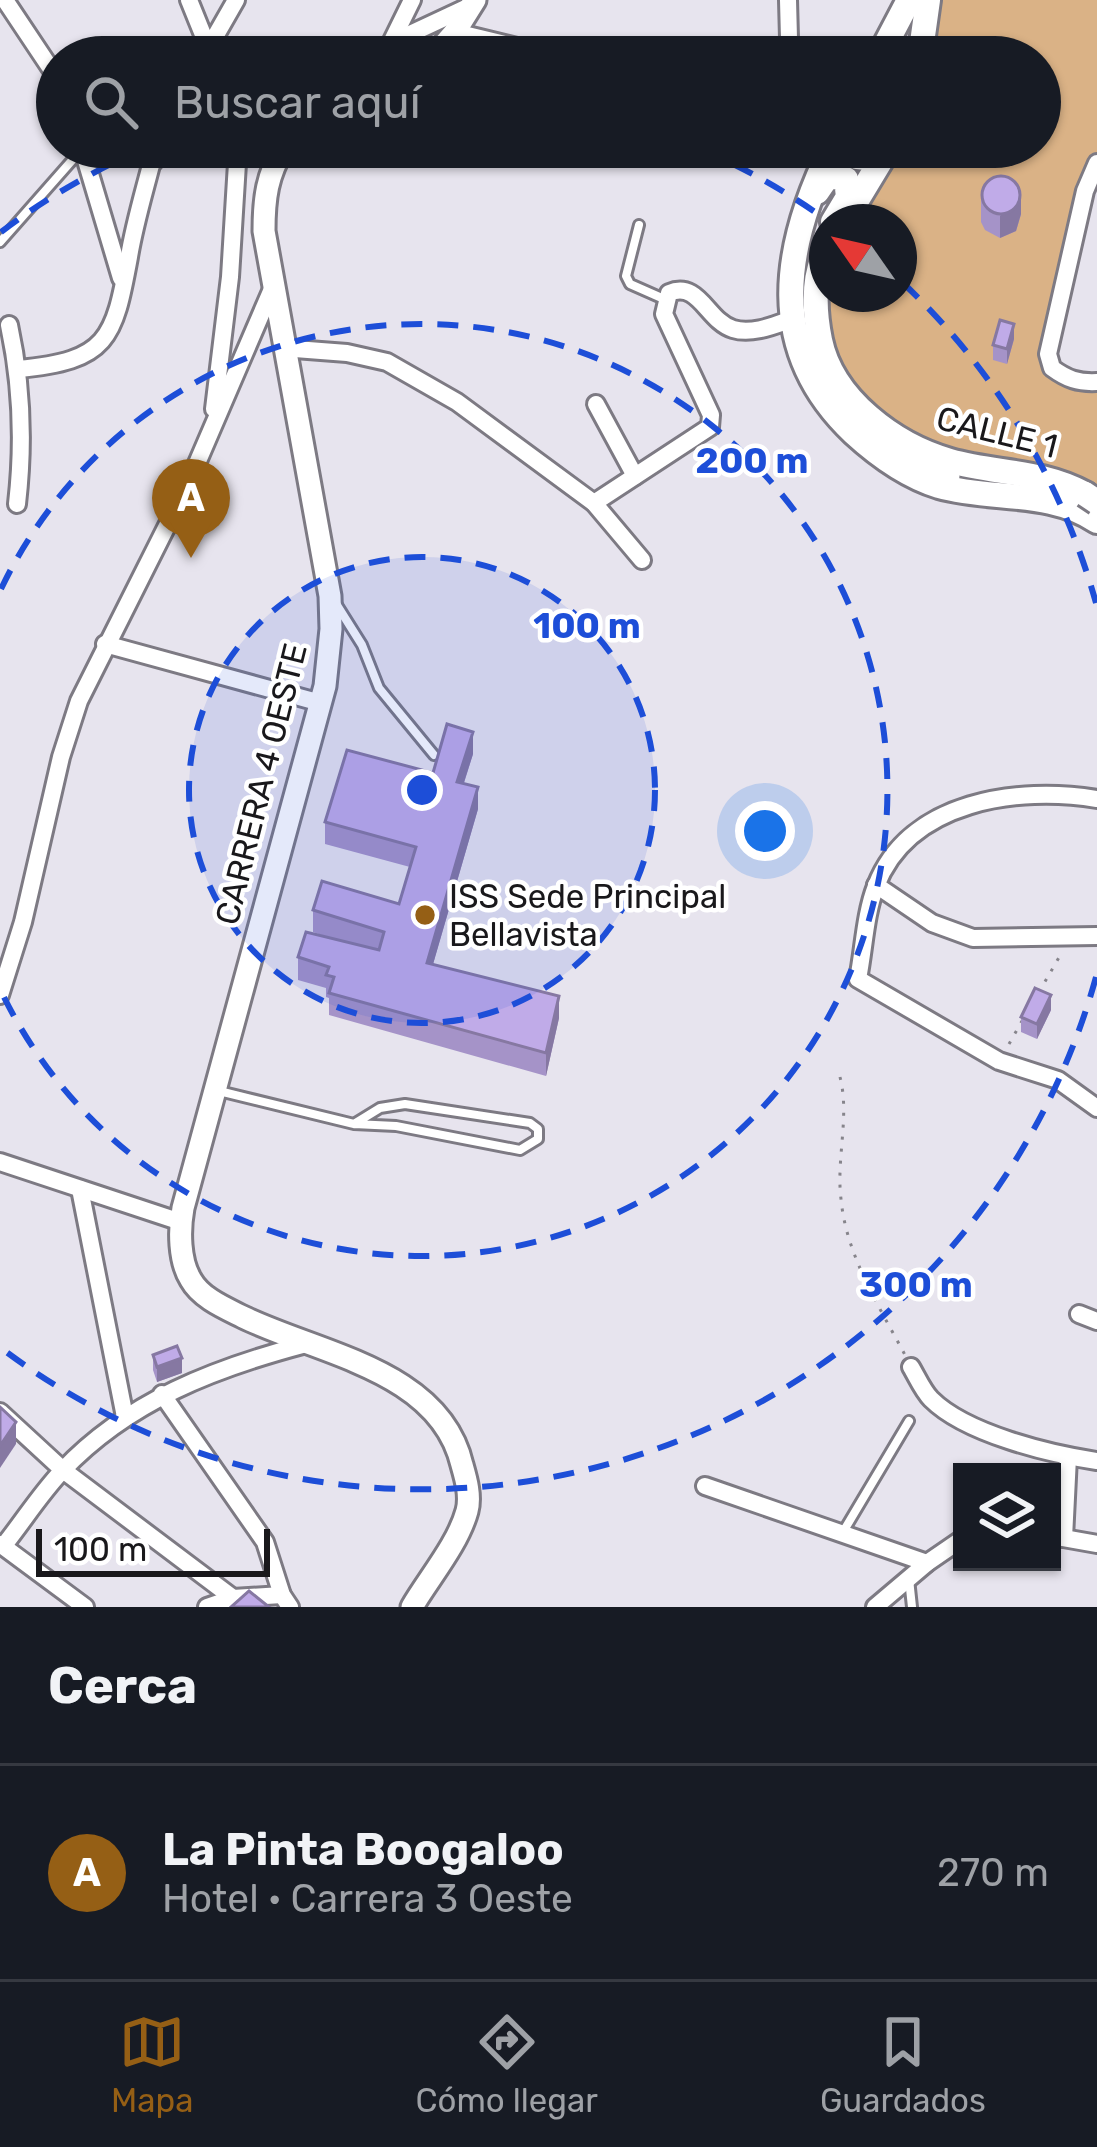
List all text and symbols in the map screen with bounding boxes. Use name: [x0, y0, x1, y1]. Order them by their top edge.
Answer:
search box: [36, 36, 1061, 168]
icon: search: [78, 69, 144, 135]
text: Buscar aquí: [174, 76, 421, 129]
north arrow: [809, 204, 917, 312]
street label: CALLE 1: [932, 398, 1062, 466]
text: 200 m: [695, 439, 809, 482]
pin: A: [152, 459, 230, 558]
text: 100 m: [533, 604, 641, 647]
street label: CARRERA 4 OESTE: [207, 639, 315, 929]
centre of rings: [401, 769, 443, 811]
your location: [735, 801, 795, 861]
place label: ISS Sede Principal Bellavista: [449, 877, 726, 954]
marker: ISS Sede Principal Bellavista: [412, 902, 438, 928]
text: 300 m: [859, 1263, 973, 1306]
map controls: [953, 1463, 1061, 1571]
button: layers: [953, 1463, 1061, 1571]
scale bar: [36, 1523, 270, 1576]
text: 100 m: [54, 1530, 147, 1569]
text: Cerca: [48, 1655, 197, 1716]
text: La Pinta Boogaloo: [162, 1823, 564, 1876]
text: A: [73, 1850, 101, 1896]
text: 270 m: [937, 1850, 1049, 1896]
text: Hotel · Carrera 3 Oeste: [162, 1876, 573, 1922]
tab: Mapa: [111, 2009, 193, 2120]
tab: Cómo llegar: [416, 2009, 598, 2120]
tab: Guardados: [820, 2009, 986, 2120]

